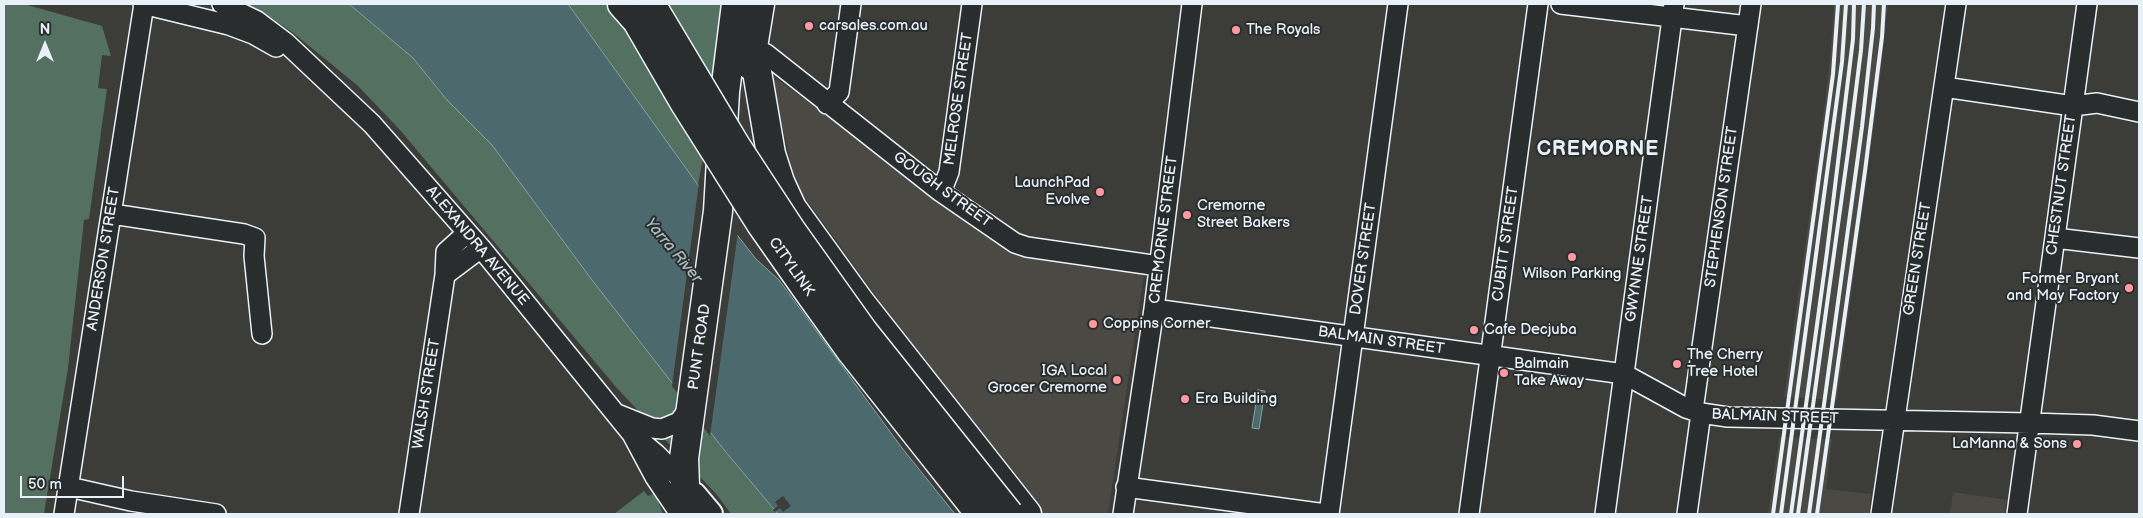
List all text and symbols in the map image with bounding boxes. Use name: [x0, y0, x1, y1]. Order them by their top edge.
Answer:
place label: carsales.com.au: [819, 17, 928, 35]
north arrow: [20, 20, 70, 70]
marker: carsales.com.au: [803, 20, 815, 32]
text: N: [40, 21, 50, 38]
place label: The Royals: [1246, 21, 1320, 39]
marker: The Royals: [1230, 24, 1242, 36]
street label: MELROSE STREET: [941, 32, 977, 166]
street label: CHESTNUT STREET: [2043, 113, 2081, 257]
street label: STEPHENSON STREET: [1702, 125, 1742, 289]
district label: CREMORNE: [1536, 138, 1660, 162]
street label: GOUGH STREET: [889, 148, 995, 232]
street label: CREMORNE STREET: [1146, 155, 1182, 305]
place label: LaunchPad Evolve: [1014, 174, 1090, 209]
street label: ALEXANDRA AVENUE: [422, 183, 532, 309]
street label: CUBITT STREET: [1489, 185, 1523, 303]
street label: ANDERSON STREET: [84, 186, 124, 332]
marker: LaunchPad Evolve: [1094, 186, 1106, 198]
street label: GWYNNE STREET: [1622, 195, 1658, 323]
place label: Cremorne Street Bakers: [1197, 197, 1290, 232]
street label: GREEN STREET: [1900, 201, 1936, 317]
street label: DOVER STREET: [1347, 202, 1381, 316]
marker: Cremorne Street Bakers: [1181, 209, 1193, 221]
water label: Yarra River: [640, 215, 706, 287]
street label: CITYLINK: [764, 234, 818, 300]
marker: Wilson Parking: [1566, 251, 1578, 263]
place label: Wilson Parking: [1523, 265, 1621, 283]
place label: Former Bryant and May Factory: [2007, 270, 2119, 305]
marker: Former Bryant and May Factory: [2123, 282, 2135, 294]
street label: PUNT ROAD: [685, 303, 715, 391]
place label: Coppins Corner: [1103, 315, 1210, 333]
marker: Coppins Corner: [1087, 318, 1099, 330]
place label: Cafe Decjuba: [1484, 321, 1577, 339]
street label: BALMAIN STREET: [1317, 323, 1445, 359]
marker: Cafe Decjuba: [1468, 324, 1480, 336]
street label: WALSH STREET: [409, 337, 445, 451]
place label: The Cherry Tree Hotel: [1687, 346, 1763, 381]
place label: Balmain Take Away: [1514, 355, 1584, 390]
marker: The Cherry Tree Hotel: [1671, 358, 1683, 370]
place label: IGA Local Grocer Cremorne: [987, 362, 1107, 397]
marker: Balmain Take Away: [1498, 367, 1510, 379]
marker: IGA Local Grocer Cremorne: [1111, 374, 1123, 386]
place label: Era Building: [1195, 390, 1277, 408]
marker: Era Building: [1179, 393, 1191, 405]
street label: BALMAIN STREET: [1711, 406, 1839, 428]
place label: LaManna & Sons: [1952, 435, 2067, 453]
marker: LaManna & Sons: [2071, 438, 2083, 450]
scale bar: [22, 466, 126, 498]
text: 50 m: [28, 475, 62, 494]

